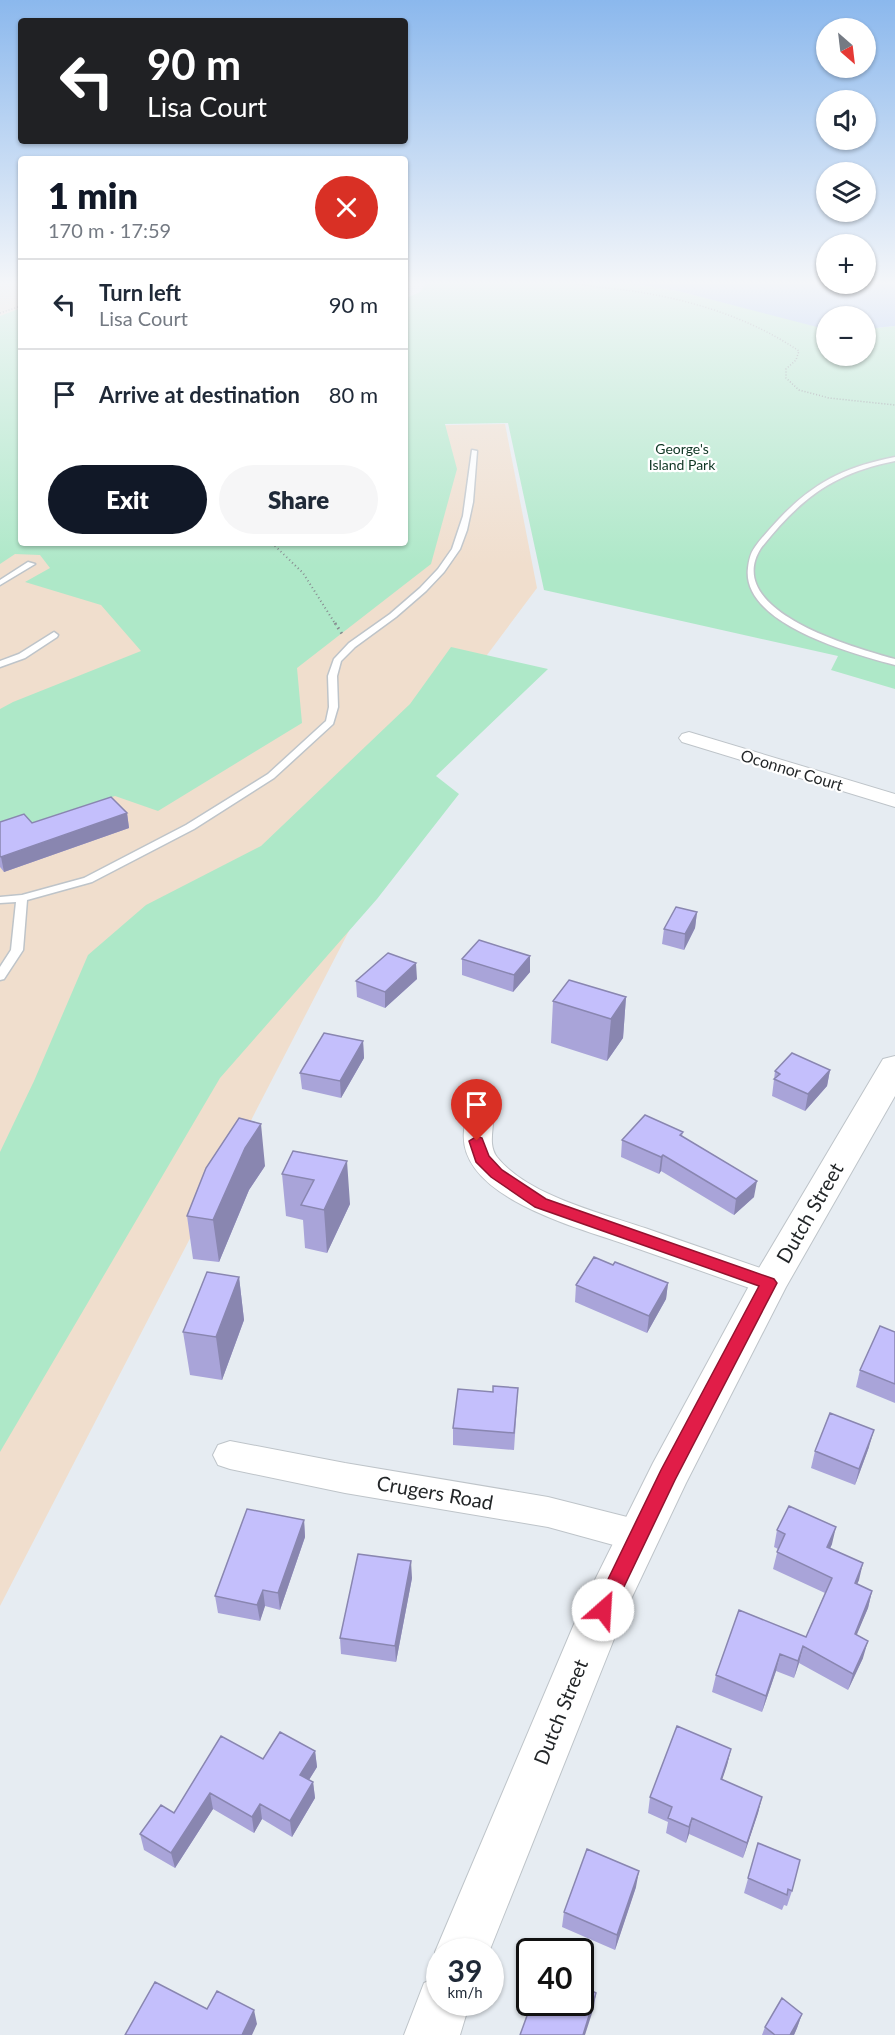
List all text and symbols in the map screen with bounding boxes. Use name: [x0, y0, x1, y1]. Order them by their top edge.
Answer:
north arrow: [816, 18, 876, 78]
map controls: [816, 18, 876, 366]
text: 90 m: [147, 39, 241, 89]
icon: left: [48, 42, 126, 120]
text: Lisa Court: [147, 90, 267, 123]
button: sound: [816, 90, 876, 150]
button: layers: [816, 162, 876, 222]
text: 1 min: [48, 173, 138, 217]
button: close: [315, 176, 378, 239]
text: 170 m · 17:59: [48, 218, 171, 242]
button: +: [816, 234, 876, 294]
text: Turn left: [99, 279, 181, 306]
icon: left: [48, 288, 81, 321]
text: 90 m: [329, 291, 378, 318]
text: Lisa Court: [99, 306, 188, 330]
button: −: [816, 306, 876, 366]
icon: arrive: [48, 378, 81, 411]
text: Arrive at destination: [99, 381, 300, 408]
text: 80 m: [329, 381, 378, 408]
park label: George's Island Park: [649, 440, 716, 473]
button: Exit: [48, 465, 207, 534]
button: Share: [219, 465, 378, 534]
street label: Oconnor Court: [739, 745, 846, 794]
pin: [451, 1079, 502, 1141]
icon: arrive: [460, 1088, 493, 1121]
street label: Dutch Street: [771, 1158, 847, 1267]
street label: Crugers Road: [375, 1470, 495, 1514]
position arrow: [571, 1578, 635, 1642]
street label: Dutch Street: [528, 1655, 592, 1768]
speed limit sign: 40: [516, 1938, 594, 2016]
text: 39: [448, 1952, 482, 1988]
text: km/h: [447, 1983, 483, 2001]

